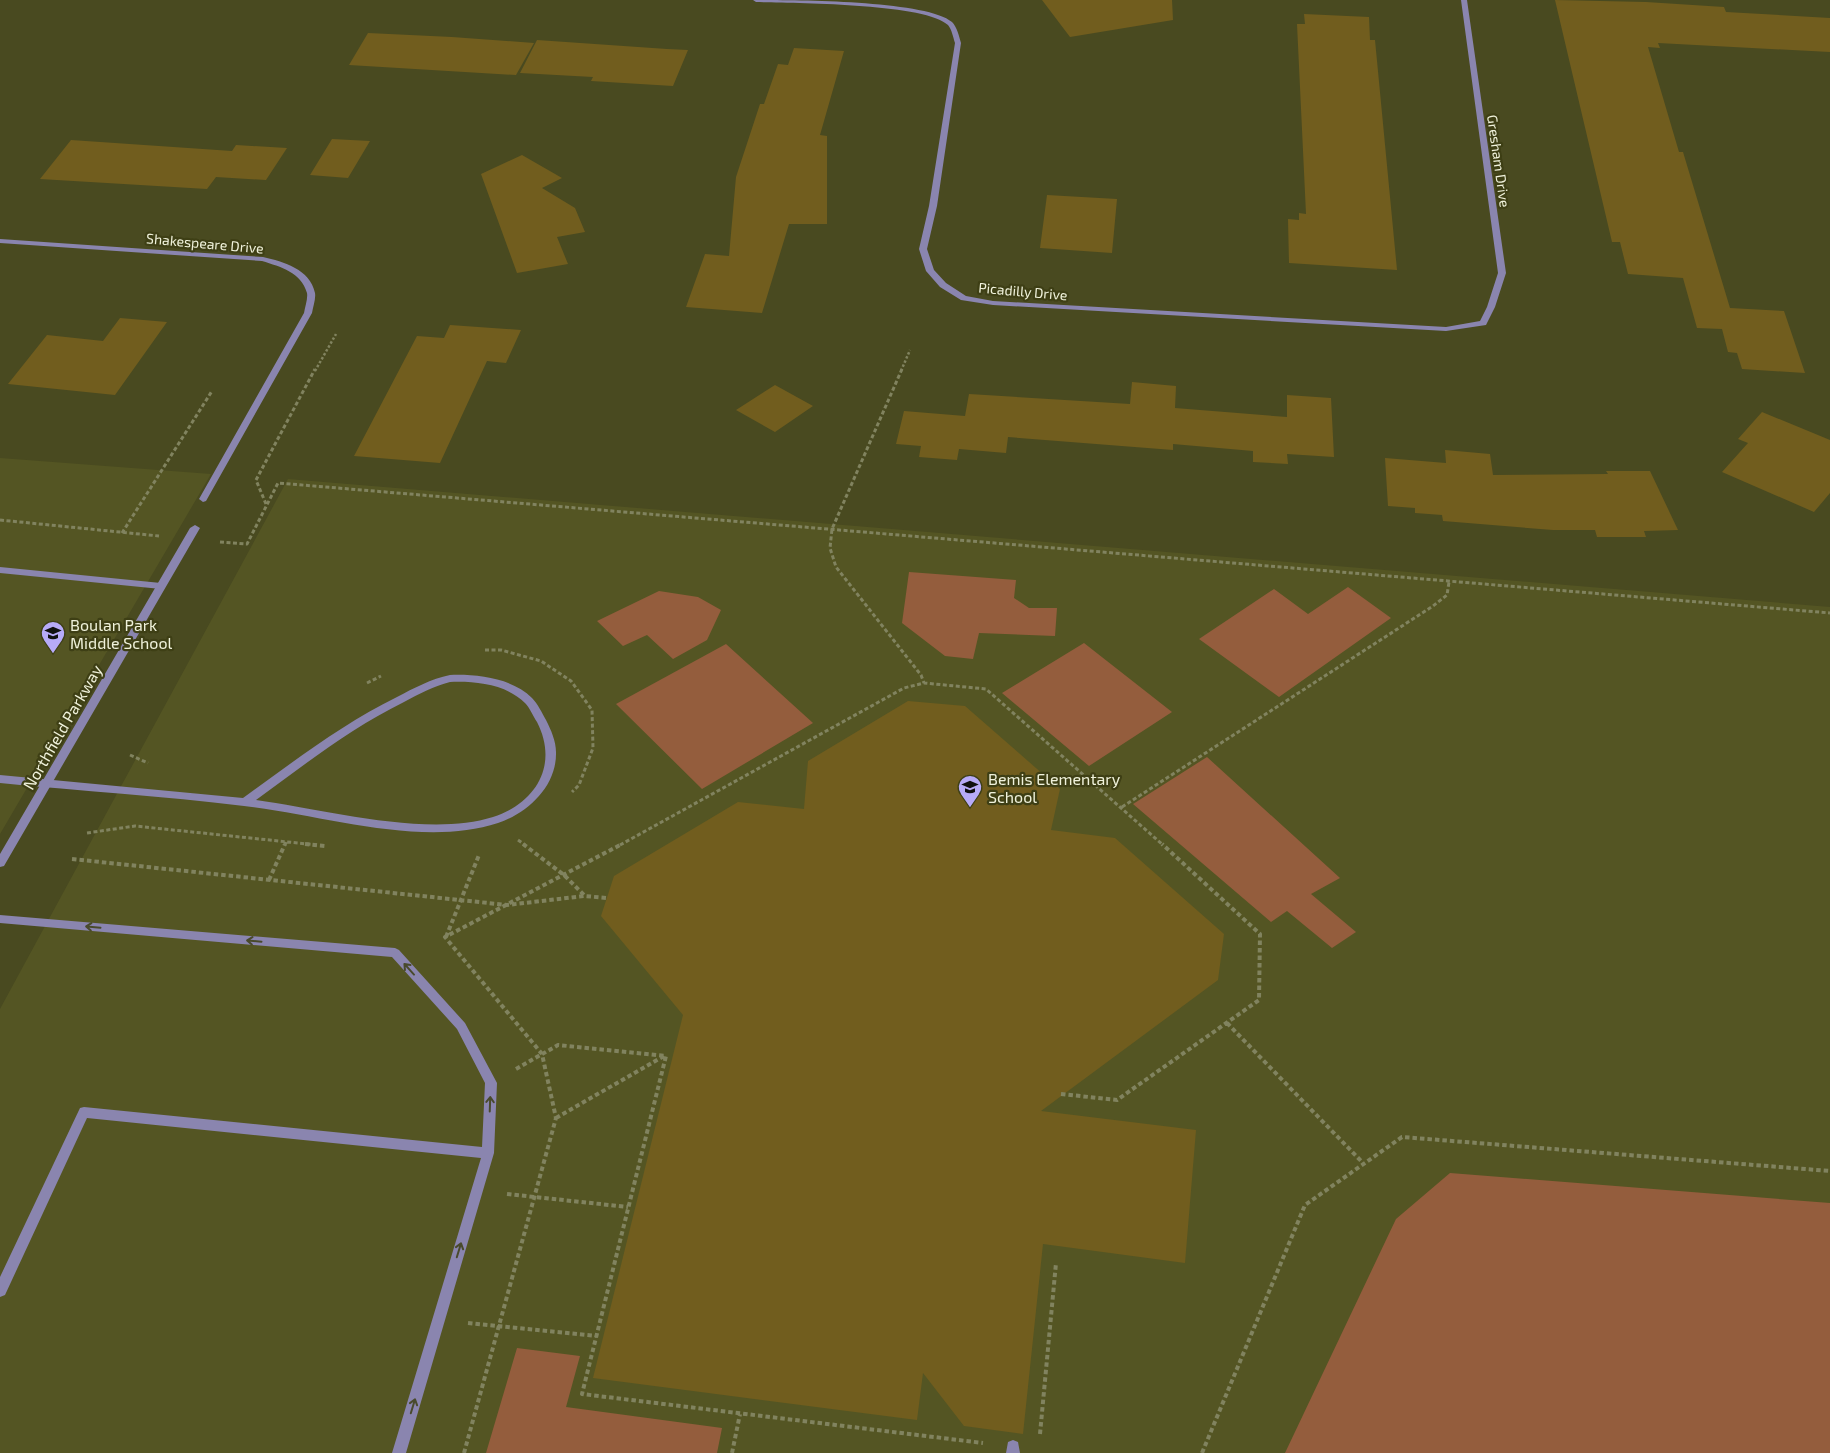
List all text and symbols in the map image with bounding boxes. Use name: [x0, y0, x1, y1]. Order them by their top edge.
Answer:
street label: Gresham Drive: [1484, 114, 1514, 208]
street label: Shakespeare Drive: [146, 229, 264, 257]
street label: Picadilly Drive: [978, 279, 1068, 303]
place label: Boulan Park Middle School: [70, 615, 173, 652]
school or university icon: Boulan Park Middle School: [40, 620, 66, 654]
street label: Northfield Parkway: [19, 661, 106, 793]
place label: Bemis Elementary School: [988, 769, 1121, 806]
school or university icon: Bemis Elementary School: [957, 774, 983, 808]
one-way arrow: [85, 922, 101, 932]
one-way arrow: [247, 936, 263, 946]
one-way arrow: [403, 962, 415, 975]
one-way arrow: [485, 1097, 495, 1113]
one-way arrow: [455, 1243, 465, 1259]
one-way arrow: [409, 1399, 419, 1415]

